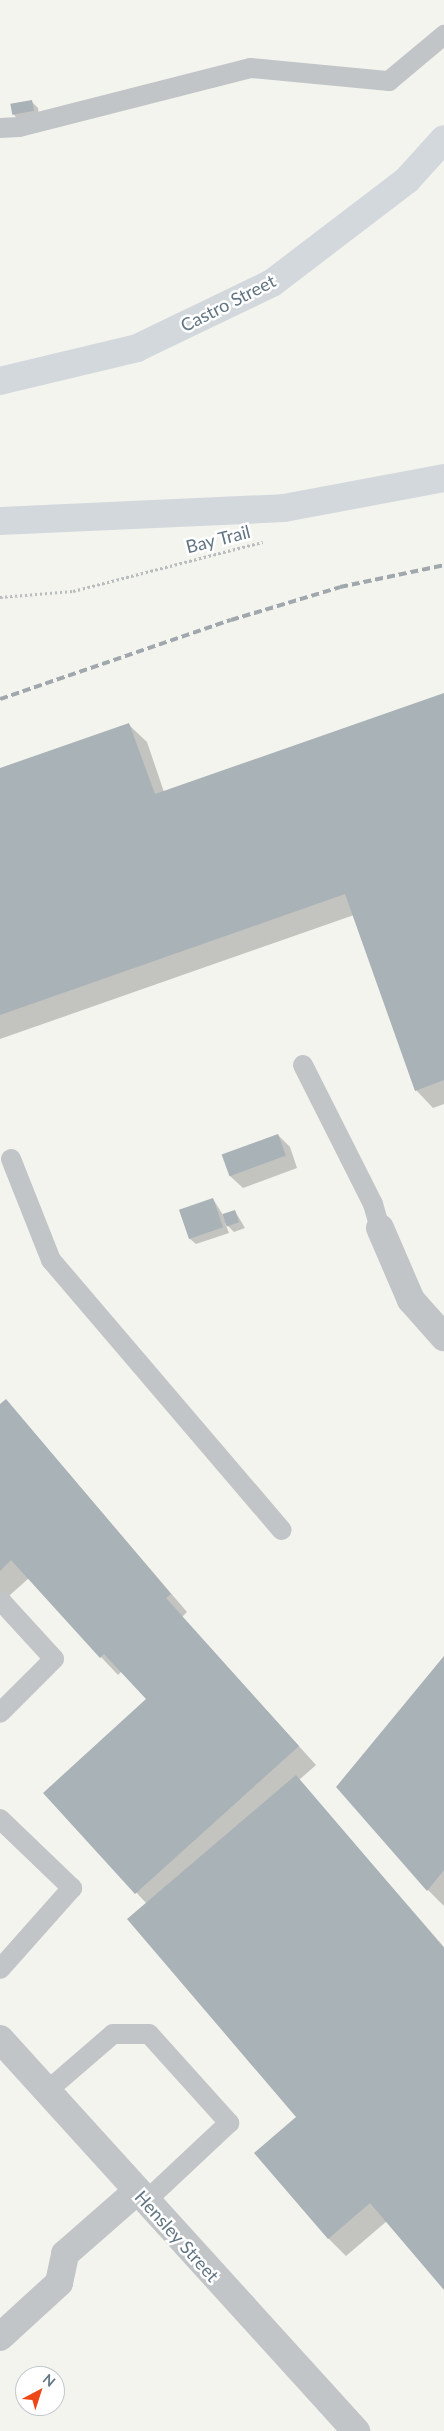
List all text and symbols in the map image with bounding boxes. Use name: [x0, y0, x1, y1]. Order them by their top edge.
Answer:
street label: Castro Street: [177, 270, 279, 336]
street label: Bay Trail: [183, 520, 253, 558]
street label: Hensley Street: [130, 2186, 224, 2286]
north arrow: [15, 2366, 65, 2416]
text: N: [40, 2370, 59, 2390]

